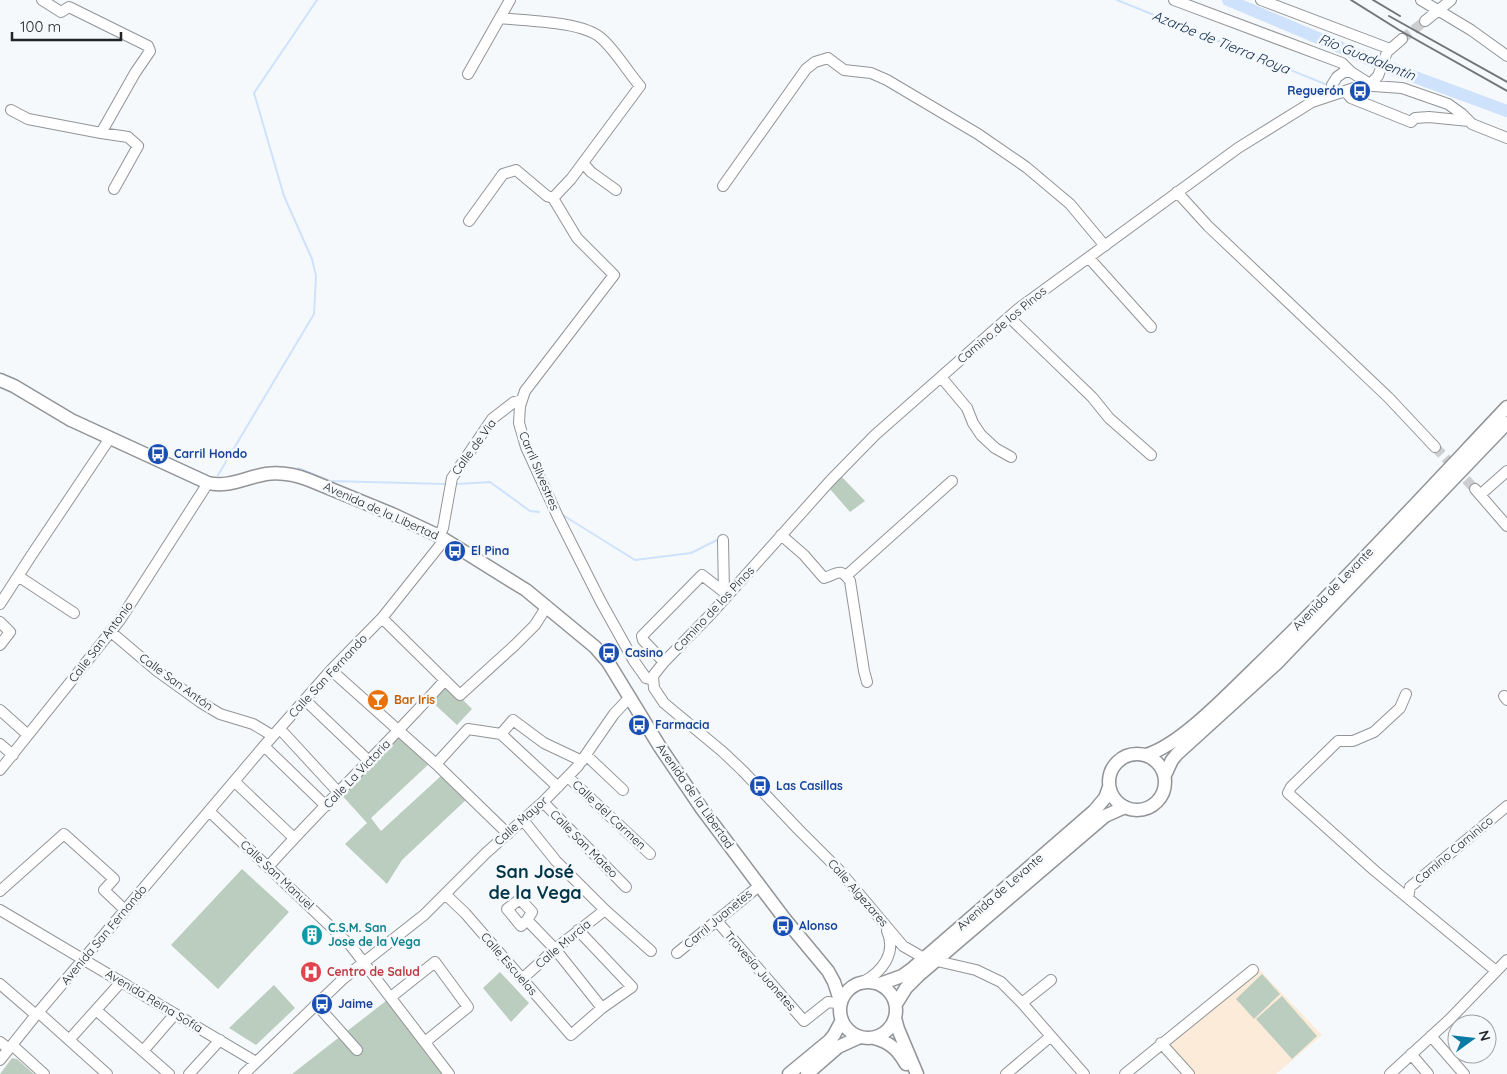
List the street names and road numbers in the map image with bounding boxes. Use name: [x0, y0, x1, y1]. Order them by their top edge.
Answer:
street label: Camino de los Pinos: [954, 283, 1050, 366]
street label: Calle de Via: [448, 416, 499, 478]
street label: Carril Silvestres: [516, 429, 563, 513]
street label: Avenida de la Libertad: [321, 478, 441, 543]
street label: Avenida de Levante: [1289, 544, 1376, 633]
street label: Camino de los Pinos: [670, 562, 757, 655]
street label: Calle San Antonio: [65, 598, 136, 685]
street label: Calle San Fernando: [285, 631, 370, 720]
street label: Calle San Antón: [136, 650, 216, 713]
street label: Calle La Victoria: [320, 736, 393, 811]
street label: Avenida de la Libertad: [654, 740, 737, 851]
street label: Calle del Carmen: [569, 777, 649, 853]
street label: Calle Mayor: [491, 793, 551, 848]
street label: Calle San Mateo: [547, 807, 621, 881]
street label: Camino Caminico: [1411, 812, 1496, 887]
street label: Calle San Manuel: [237, 837, 317, 913]
street label: Avenida de Levante: [953, 850, 1046, 933]
street label: Calle Algezares: [825, 856, 892, 930]
street label: Avenida San Fernando: [57, 882, 150, 988]
street label: Carril Juanetes: [681, 886, 755, 951]
street label: Calle Murcia: [532, 916, 593, 971]
street label: Travesía Juanetes: [722, 928, 799, 1014]
street label: Calle Escuelas: [478, 929, 541, 998]
street label: Avenida Reina Sofía: [103, 966, 206, 1036]

